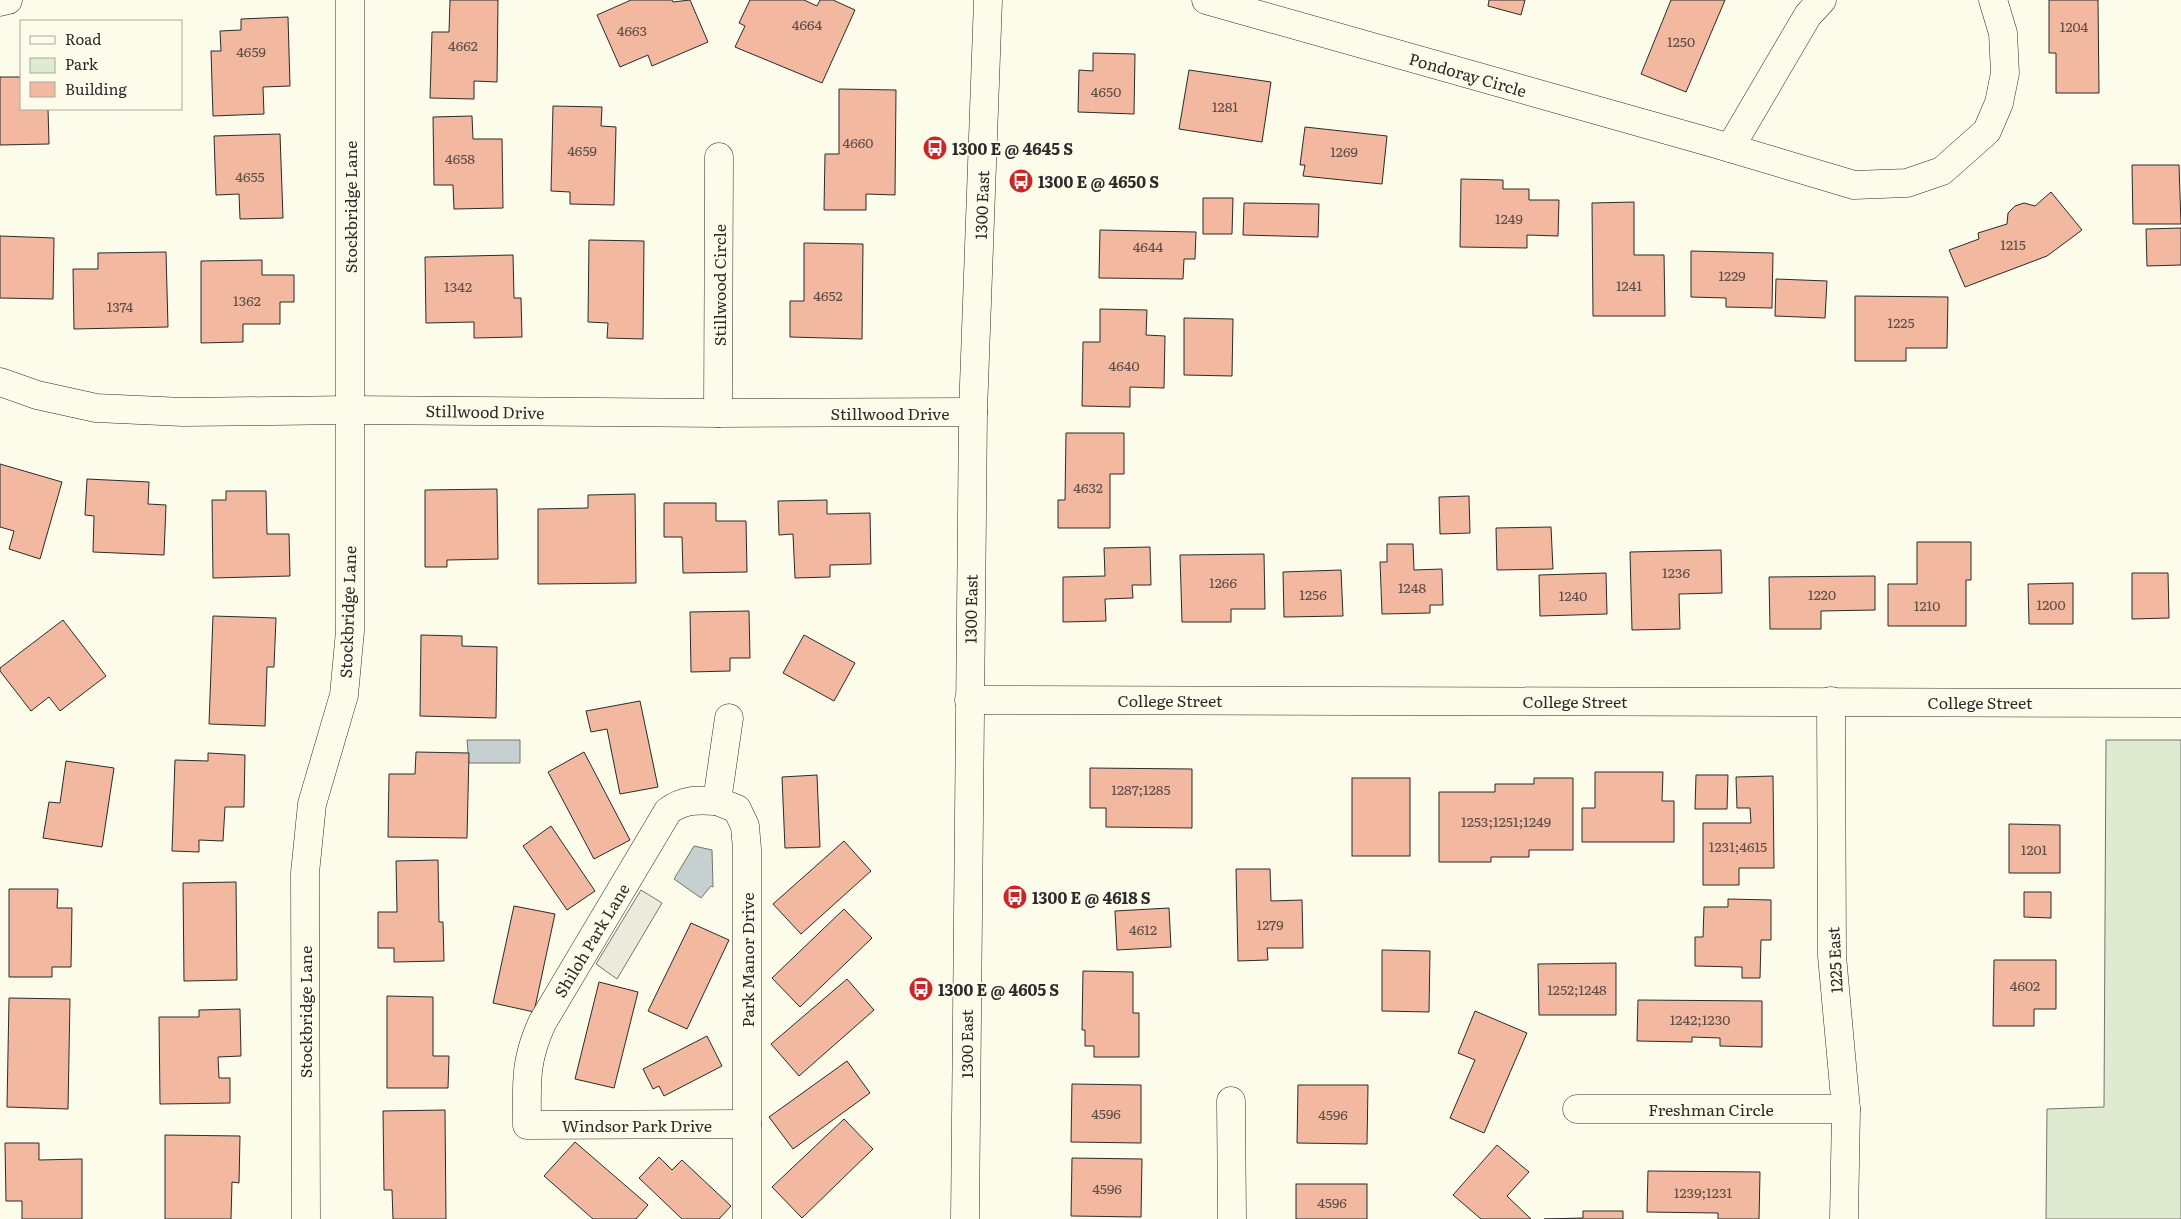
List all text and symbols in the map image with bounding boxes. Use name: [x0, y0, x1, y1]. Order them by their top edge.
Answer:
house number: 4664: [792, 14, 823, 34]
house number: 1204: [2060, 16, 2089, 36]
legend: [20, 20, 182, 110]
house number: 4663: [617, 20, 647, 40]
text: Road: [65, 27, 101, 50]
house number: 1250: [1667, 31, 1695, 51]
house number: 4662: [448, 35, 478, 55]
house number: 4659: [236, 41, 266, 61]
street label: Pondoray Circle: [1406, 46, 1530, 102]
text: Park: [65, 52, 99, 75]
text: Building: [65, 77, 127, 100]
house number: 4650: [1091, 81, 1121, 101]
house number: 1281: [1212, 96, 1238, 116]
house number: 4660: [843, 132, 873, 152]
bus stop icon: 1300 E @ 4645 S: [922, 135, 948, 161]
place label: 1300 E @ 4645 S: [952, 136, 1073, 160]
house number: 4659: [567, 140, 597, 160]
street label: Stockbridge Lane: [338, 141, 362, 273]
house number: 1269: [1330, 141, 1358, 161]
house number: 4658: [445, 148, 475, 168]
house number: 4655: [235, 166, 265, 186]
bus stop icon: 1300 E @ 4650 S: [1008, 168, 1034, 194]
place label: 1300 E @ 4650 S: [1038, 169, 1159, 193]
street label: 1300 East: [968, 170, 994, 240]
house number: 1249: [1495, 208, 1523, 228]
street label: Stillwood Circle: [707, 224, 731, 346]
house number: 1215: [2000, 234, 2026, 254]
house number: 4644: [1133, 236, 1164, 256]
house number: 1229: [1718, 265, 1746, 285]
house number: 1241: [1616, 275, 1642, 295]
house number: 1342: [444, 276, 472, 296]
house number: 4652: [813, 285, 843, 305]
house number: 1362: [233, 290, 261, 310]
house number: 1374: [107, 296, 134, 316]
house number: 1225: [1887, 312, 1915, 332]
house number: 4640: [1108, 355, 1140, 375]
street label: Stillwood Drive: [425, 398, 545, 424]
street label: Stillwood Drive: [831, 401, 949, 425]
house number: 4632: [1073, 477, 1103, 497]
street label: Stockbridge Lane: [333, 545, 361, 679]
house number: 1236: [1662, 562, 1690, 582]
house number: 1266: [1209, 572, 1237, 592]
street label: 1300 East: [957, 574, 983, 644]
house number: 1248: [1398, 577, 1426, 597]
house number: 1256: [1299, 584, 1327, 604]
house number: 1220: [1808, 584, 1836, 604]
house number: 1240: [1559, 585, 1587, 605]
house number: 1200: [2037, 594, 2065, 614]
house number: 1210: [1914, 595, 1940, 615]
street label: College Street: [1117, 688, 1223, 712]
street label: College Street: [1522, 689, 1628, 713]
street label: College Street: [1927, 690, 2033, 714]
house number: 1287;1285: [1111, 779, 1171, 799]
house number: 1253;1251;1249: [1461, 811, 1551, 831]
house number: 1231;4615: [1709, 836, 1767, 856]
house number: 1201: [2021, 839, 2048, 859]
street label: Shiloh Park Lane: [547, 878, 635, 1002]
bus stop icon: 1300 E @ 4618 S: [1002, 884, 1028, 910]
place label: 1300 E @ 4618 S: [1032, 885, 1151, 909]
street label: Park Manor Drive: [735, 893, 759, 1028]
house number: 1279: [1256, 914, 1284, 934]
house number: 4612: [1129, 919, 1157, 939]
street label: 1225 East: [1820, 926, 1848, 994]
street label: Stockbridge Lane: [293, 946, 317, 1078]
house number: 4602: [2010, 975, 2040, 995]
bus stop icon: 1300 E @ 4605 S: [908, 976, 934, 1002]
place label: 1300 E @ 4605 S: [938, 977, 1059, 1001]
house number: 1252;1248: [1547, 979, 1607, 999]
street label: 1300 East: [954, 1009, 978, 1079]
house number: 1242;1230: [1670, 1009, 1730, 1029]
street label: Freshman Circle: [1648, 1097, 1774, 1121]
house number: 4596: [1091, 1103, 1121, 1123]
house number: 4596: [1318, 1104, 1348, 1124]
street label: Windsor Park Drive: [562, 1113, 712, 1137]
house number: 4596: [1092, 1178, 1122, 1198]
house number: 1239;1231: [1674, 1182, 1732, 1202]
house number: 4596: [1317, 1192, 1347, 1212]

